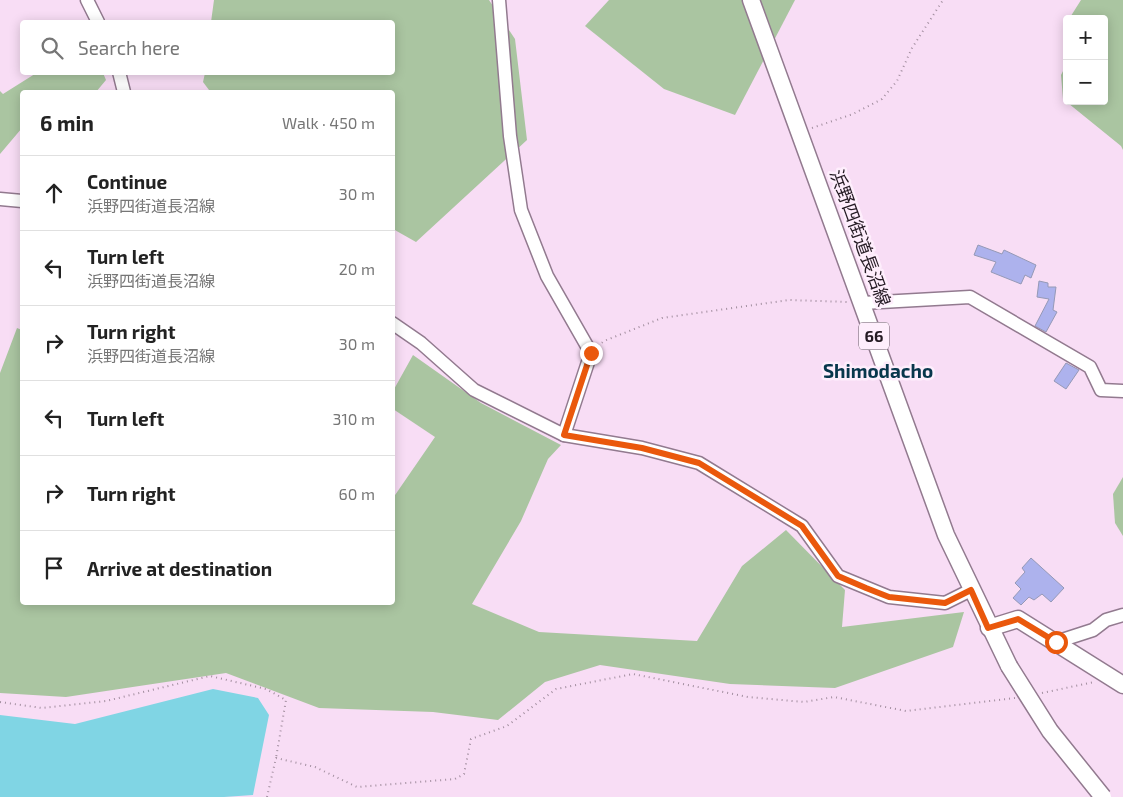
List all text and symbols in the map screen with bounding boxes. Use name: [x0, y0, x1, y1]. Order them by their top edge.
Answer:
map controls: [1063, 15, 1108, 105]
button: +: [1063, 15, 1108, 60]
search box: [20, 20, 395, 75]
icon: search: [38, 34, 66, 62]
text: Search here: [78, 36, 180, 59]
button: −: [1063, 60, 1108, 105]
text: 6 min: [40, 110, 94, 135]
text: Walk · 450 m: [282, 113, 375, 132]
street label: 浜野四街道長沼線: [826, 166, 896, 309]
text: Continue: [87, 170, 167, 193]
icon: ahead: [40, 179, 68, 207]
text: 30 m: [339, 184, 375, 203]
text: 浜野四街道長沼線: [87, 196, 215, 215]
text: Turn left: [87, 245, 164, 268]
icon: left: [40, 254, 68, 282]
text: 20 m: [339, 259, 375, 278]
text: 浜野四街道長沼線: [87, 271, 215, 290]
text: Turn right: [87, 320, 175, 343]
road number: 66: [859, 322, 889, 350]
icon: right: [40, 329, 68, 357]
text: 30 m: [339, 334, 375, 353]
route end: [580, 342, 603, 365]
text: 浜野四街道長沼線: [87, 346, 215, 365]
district label: Shimodacho: [823, 359, 933, 382]
icon: left: [40, 404, 68, 432]
text: Turn left: [87, 407, 164, 430]
text: 310 m: [333, 409, 375, 428]
icon: right: [40, 479, 68, 507]
text: Turn right: [87, 482, 175, 505]
text: 60 m: [339, 484, 375, 503]
icon: arrive: [40, 554, 68, 582]
text: Arrive at destination: [87, 557, 272, 580]
route start: [1045, 631, 1068, 654]

